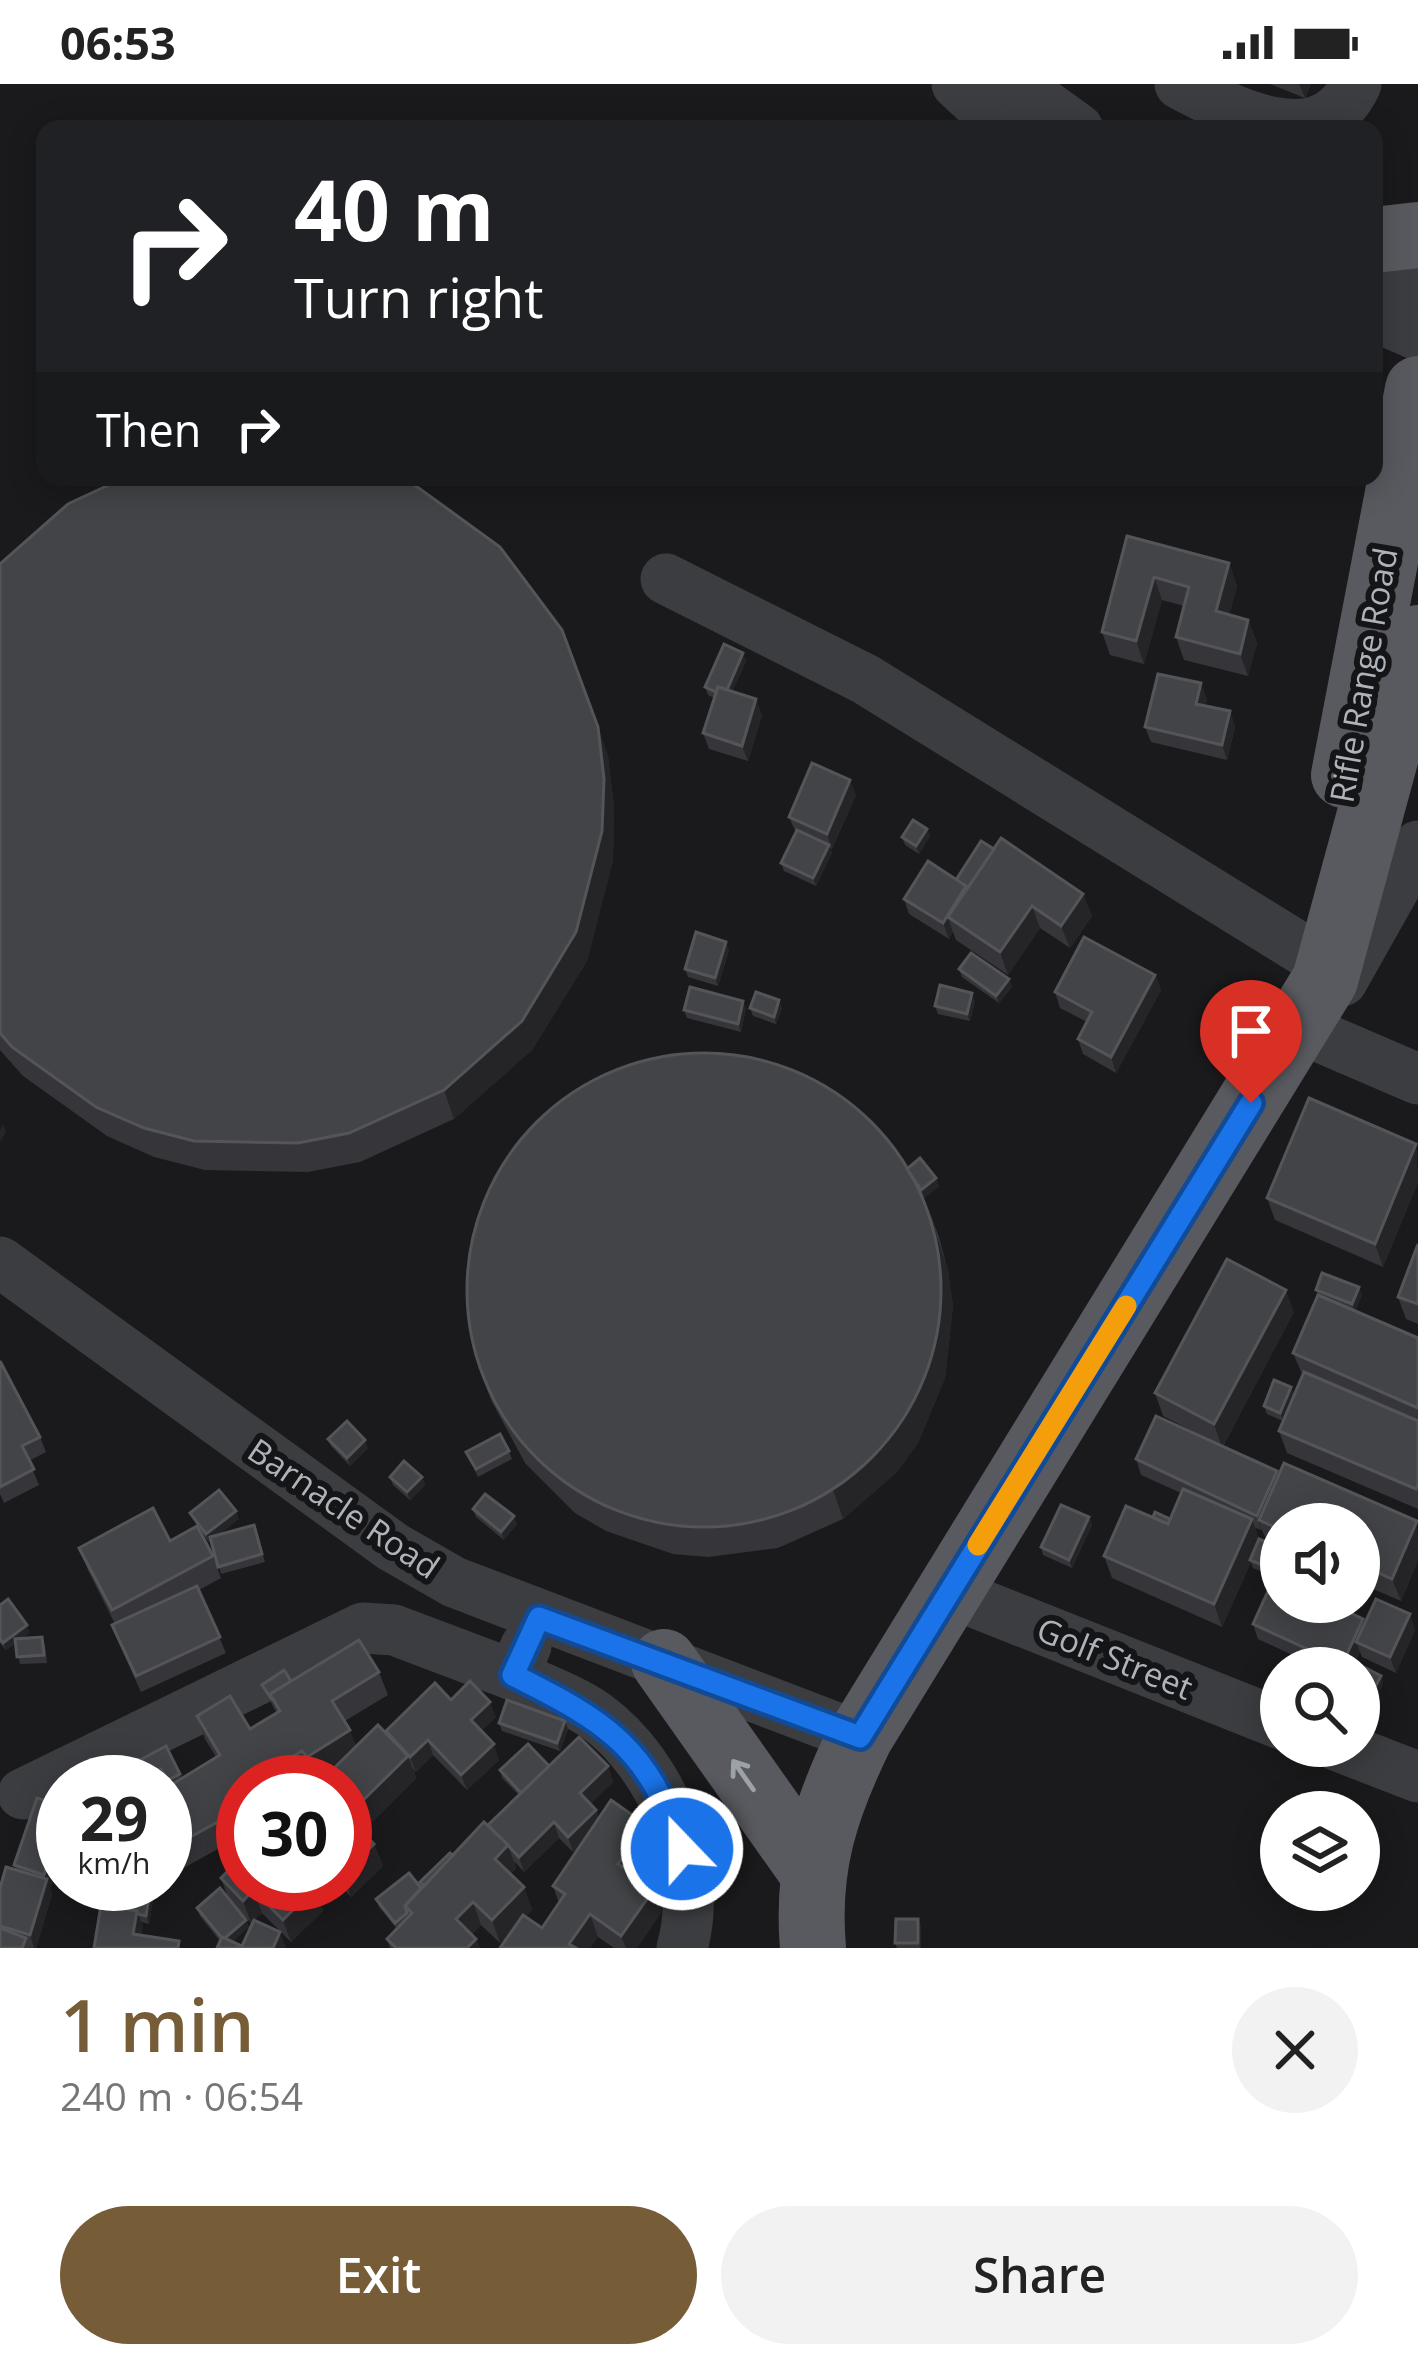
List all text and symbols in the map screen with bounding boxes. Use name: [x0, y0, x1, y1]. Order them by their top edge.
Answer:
text: 06:53: [60, 12, 176, 73]
text: 40 m: [294, 151, 494, 266]
icon: right: [96, 168, 252, 324]
text: Turn right: [294, 260, 543, 334]
icon: right: [225, 396, 291, 462]
text: Then: [96, 399, 201, 460]
street label: Rifle Range Road: [1318, 544, 1408, 806]
pin: [1200, 980, 1302, 1103]
icon: arrive: [1218, 998, 1284, 1064]
street label: Barnacle Road: [240, 1427, 448, 1589]
map controls: [1260, 1503, 1380, 1911]
button: sound: [1260, 1503, 1380, 1623]
street label: Golf Street: [1031, 1606, 1199, 1710]
button: search: [1260, 1647, 1380, 1767]
speed limit sign: 30: [216, 1755, 372, 1911]
one-way arrow: [731, 1759, 757, 1792]
text: 29: [80, 1777, 148, 1859]
position arrow: [619, 1786, 745, 1912]
button: layers: [1260, 1791, 1380, 1911]
text: km/h: [78, 1842, 150, 1883]
text: 1 min: [60, 1975, 254, 2073]
button: close: [1232, 1987, 1358, 2113]
text: 240 m · 06:54: [60, 2069, 303, 2122]
button: Exit: [60, 2206, 697, 2344]
button: Share: [721, 2206, 1358, 2344]

